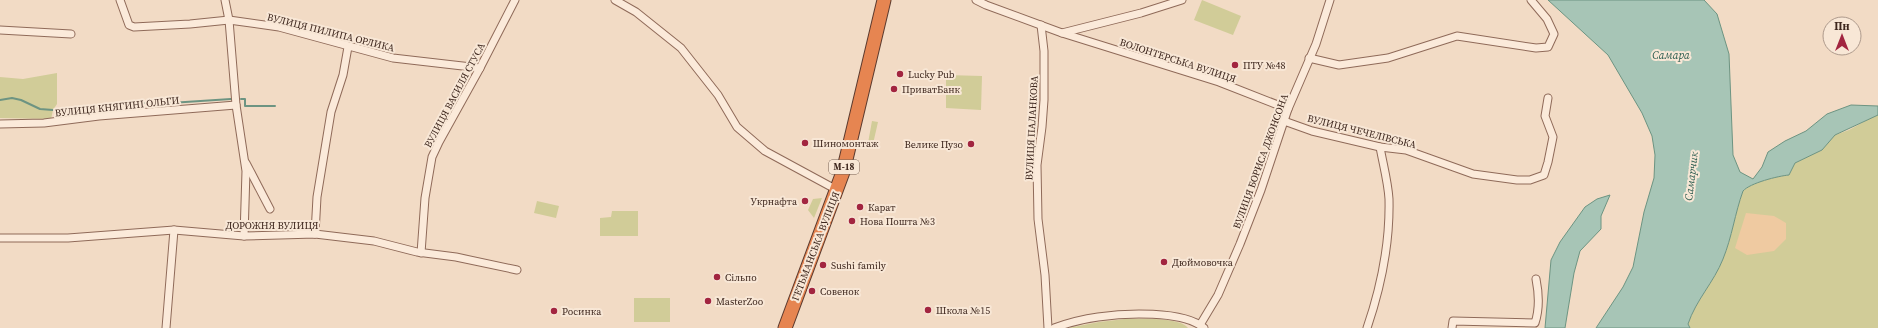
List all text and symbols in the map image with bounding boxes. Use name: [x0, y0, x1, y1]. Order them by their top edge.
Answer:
street label: ВУЛИЦЯ ПИЛИПА ОРЛИКА: [266, 10, 396, 55]
north arrow: [1822, 16, 1862, 56]
text: Пн: [1834, 19, 1850, 34]
street label: ВОЛОНТЕРСЬКА ВУЛИЦЯ: [1118, 36, 1238, 86]
street label: ВУЛИЦЯ ВАСИЛЯ СТУСА: [421, 40, 488, 150]
water label: Самара: [1652, 48, 1690, 63]
place label: ПТУ №48: [1243, 59, 1286, 72]
marker: ПТУ №48: [1230, 60, 1240, 70]
place label: Lucky Pub: [908, 68, 955, 81]
marker: Lucky Pub: [895, 69, 905, 79]
street label: ВУЛИЦЯ ПАЛАНКОВА: [1022, 75, 1041, 181]
place label: ПриватБанк: [902, 83, 961, 96]
marker: ПриватБанк: [889, 84, 899, 94]
street label: ВУЛИЦЯ БОРИСА ДЖОНСОНА: [1230, 91, 1291, 231]
street label: ВУЛИЦЯ КНЯГИНІ ОЛЬГИ: [54, 93, 180, 120]
street label: ВУЛИЦЯ ЧЕЧЕЛІВСЬКА: [1306, 112, 1418, 151]
place label: Шиномонтаж: [813, 137, 879, 150]
marker: Шиномонтаж: [800, 138, 810, 148]
place label: Велике Пузо: [904, 138, 964, 151]
marker: Велике Пузо: [966, 139, 976, 149]
water label: Самарчик: [1681, 150, 1702, 201]
road number: М-18: [829, 160, 859, 174]
street label: ГЕТЬМАНСЬКА ВУЛИЦЯ: [789, 189, 843, 303]
place label: Укрнафта: [751, 195, 798, 208]
marker: Укрнафта: [800, 196, 810, 206]
place label: Карат: [868, 201, 896, 214]
marker: Карат: [855, 202, 865, 212]
place label: Нова Пошта №3: [860, 215, 935, 228]
marker: Нова Пошта №3: [847, 216, 857, 226]
street label: ДОРОЖНЯ ВУЛИЦЯ: [225, 219, 319, 232]
place label: Дюймовочка: [1172, 256, 1234, 269]
marker: Дюймовочка: [1159, 257, 1169, 267]
place label: Sushi family: [831, 259, 887, 272]
marker: Sushi family: [818, 260, 828, 270]
place label: Сільпо: [725, 271, 757, 284]
marker: Сільпо: [712, 272, 722, 282]
place label: Совенок: [820, 285, 860, 298]
marker: Совенок: [807, 286, 817, 296]
place label: MasterZoo: [716, 295, 764, 308]
marker: MasterZoo: [703, 296, 713, 306]
place label: Школа №15: [936, 304, 990, 317]
place label: Росинка: [562, 305, 602, 318]
marker: Школа №15: [923, 305, 933, 315]
marker: Росинка: [549, 306, 559, 316]

